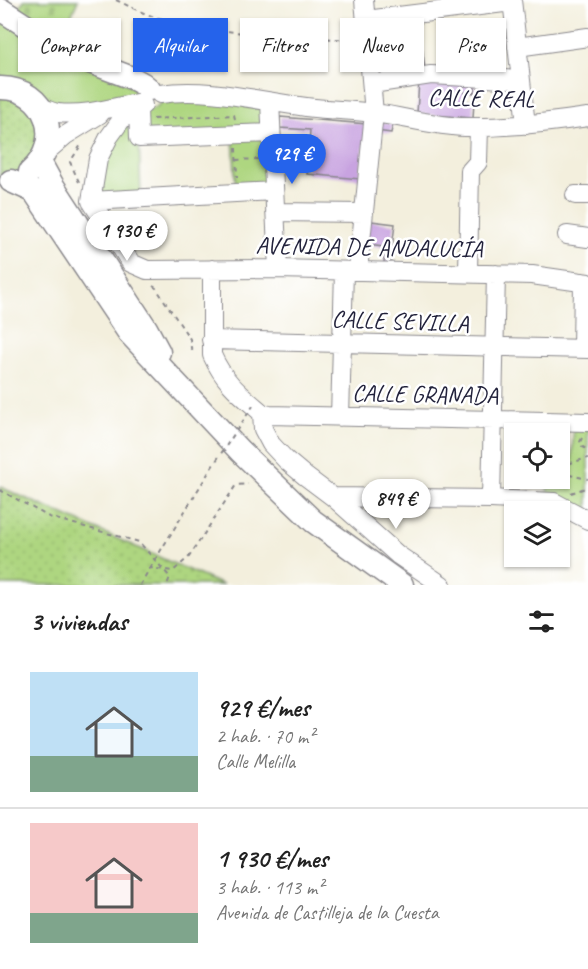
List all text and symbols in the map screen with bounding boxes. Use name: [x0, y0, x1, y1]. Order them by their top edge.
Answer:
chip: Comprar: [18, 18, 121, 72]
chip: Alquilar: [133, 18, 228, 72]
chip: Filtros: [240, 18, 328, 72]
chip: Nuevo: [340, 18, 424, 72]
chip: Piso: [436, 18, 506, 72]
street label: CALLE REAL: [428, 82, 535, 114]
pin: 929 €: [250, 134, 334, 185]
text: 929 €: [272, 141, 312, 166]
pin: 1 930 €: [72, 211, 182, 262]
text: 1 930 €: [100, 218, 154, 243]
street label: AVENIDA DE ANDALUCÍA: [255, 230, 484, 264]
street label: CALLE SEVILLA: [331, 304, 470, 338]
street label: CALLE GRANADA: [352, 378, 499, 410]
map controls: [504, 423, 570, 567]
button: locate: [504, 423, 570, 489]
pin: 849 €: [354, 479, 438, 530]
text: 849 €: [376, 486, 416, 511]
button: layers: [504, 501, 570, 567]
text: 3 viviendas: [30, 605, 127, 638]
icon: filters: [525, 605, 558, 638]
text: 929 €/mes: [216, 691, 310, 724]
icon: home: [78, 696, 150, 768]
text: 2 hab. · 70 m²: [216, 724, 314, 749]
text: Calle Melilla: [216, 749, 295, 774]
text: 1 930 €/mes: [216, 842, 328, 875]
icon: home: [78, 847, 150, 919]
text: 3 hab. · 113 m²: [216, 875, 323, 900]
text: Avenida de Castilleja de la Cuesta: [216, 900, 438, 925]

